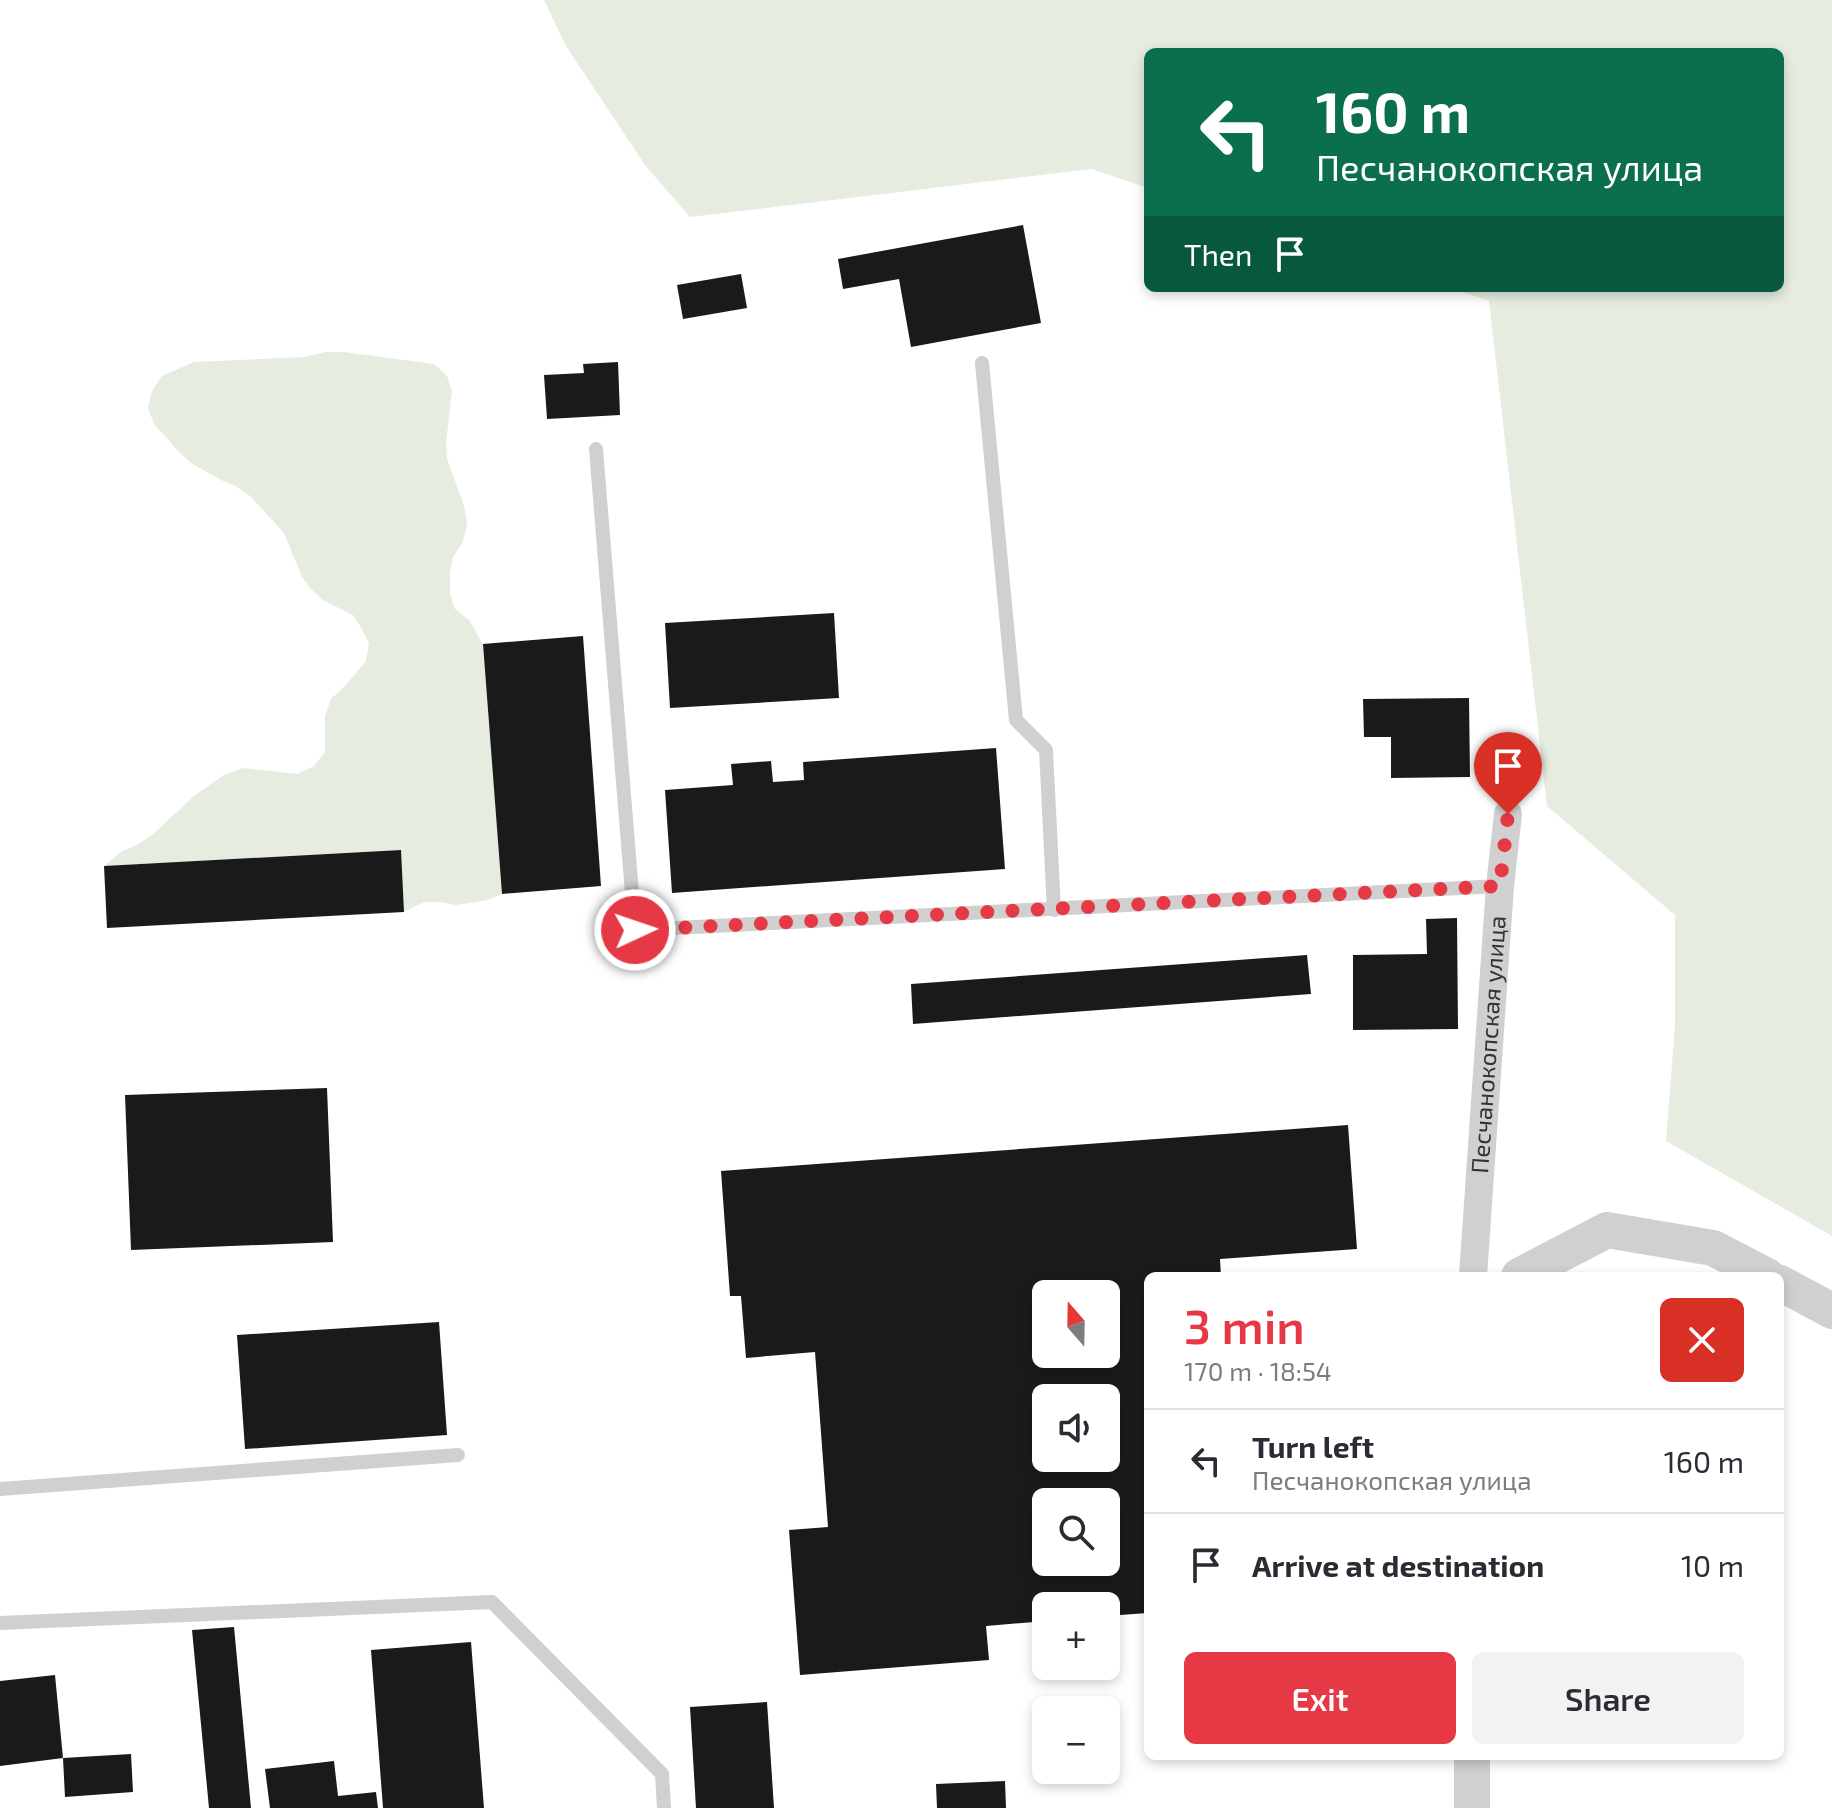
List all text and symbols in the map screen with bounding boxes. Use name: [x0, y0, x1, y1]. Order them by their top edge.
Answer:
text: 160 m: [1316, 77, 1470, 144]
icon: left: [1184, 80, 1288, 184]
text: Песчанокопская улица: [1316, 145, 1703, 188]
icon: arrive: [1268, 232, 1312, 276]
text: Then: [1184, 236, 1252, 272]
pin: [1474, 732, 1542, 814]
icon: arrive: [1486, 744, 1530, 788]
position arrow: [593, 888, 677, 972]
street label: Песчанокопская улица: [1464, 915, 1511, 1174]
north arrow: [1032, 1280, 1120, 1368]
map controls: [1032, 1280, 1120, 1784]
text: 3 min: [1184, 1296, 1305, 1354]
button: close: [1660, 1298, 1744, 1382]
text: 170 m · 18:54: [1184, 1355, 1332, 1386]
button: sound: [1032, 1384, 1120, 1472]
text: Turn left: [1252, 1428, 1374, 1464]
icon: left: [1184, 1439, 1228, 1483]
text: 160 m: [1664, 1443, 1744, 1479]
text: Песчанокопская улица: [1252, 1464, 1532, 1495]
button: search: [1032, 1488, 1120, 1576]
icon: arrive: [1184, 1543, 1228, 1587]
text: Arrive at destination: [1252, 1547, 1544, 1583]
text: 10 m: [1681, 1547, 1744, 1583]
button: +: [1032, 1592, 1120, 1680]
button: Exit: [1184, 1652, 1456, 1744]
button: Share: [1472, 1652, 1744, 1744]
button: −: [1032, 1696, 1120, 1784]

